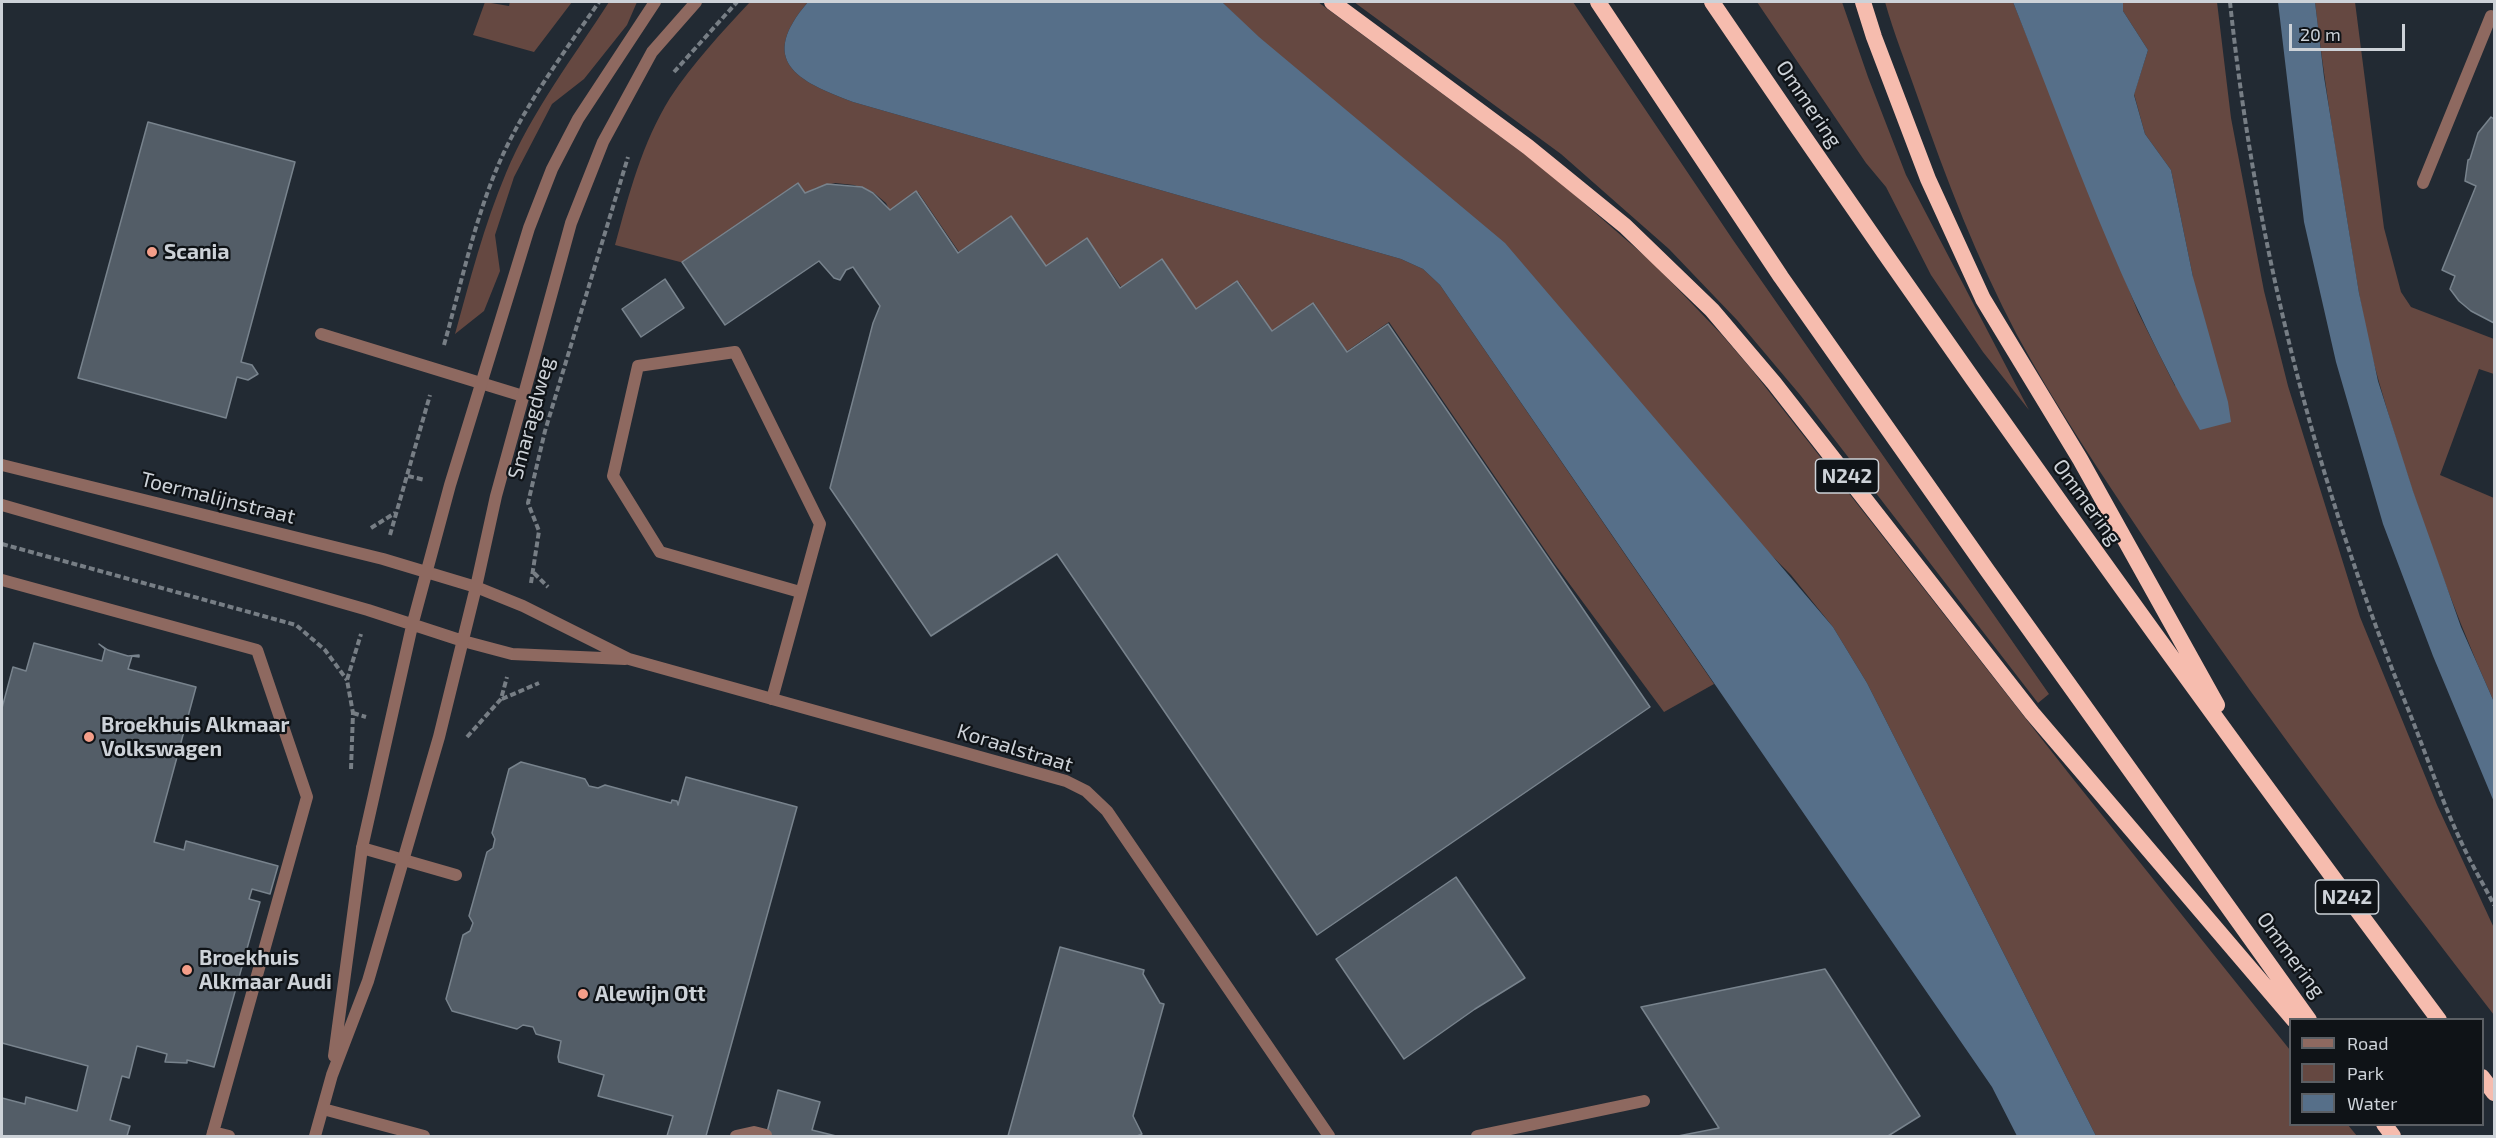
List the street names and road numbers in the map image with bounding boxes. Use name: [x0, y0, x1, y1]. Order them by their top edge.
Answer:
street label: Ommering: [1771, 56, 1847, 152]
street label: Smaragdweg: [503, 354, 559, 482]
street label: Ommering: [2048, 454, 2126, 550]
road number: N242: [1816, 459, 1878, 493]
street label: Toermalijnstraat: [138, 467, 298, 529]
street label: Koraalstraat: [954, 718, 1076, 778]
road number: N242: [2316, 880, 2378, 914]
street label: Ommering: [2252, 907, 2330, 1003]

